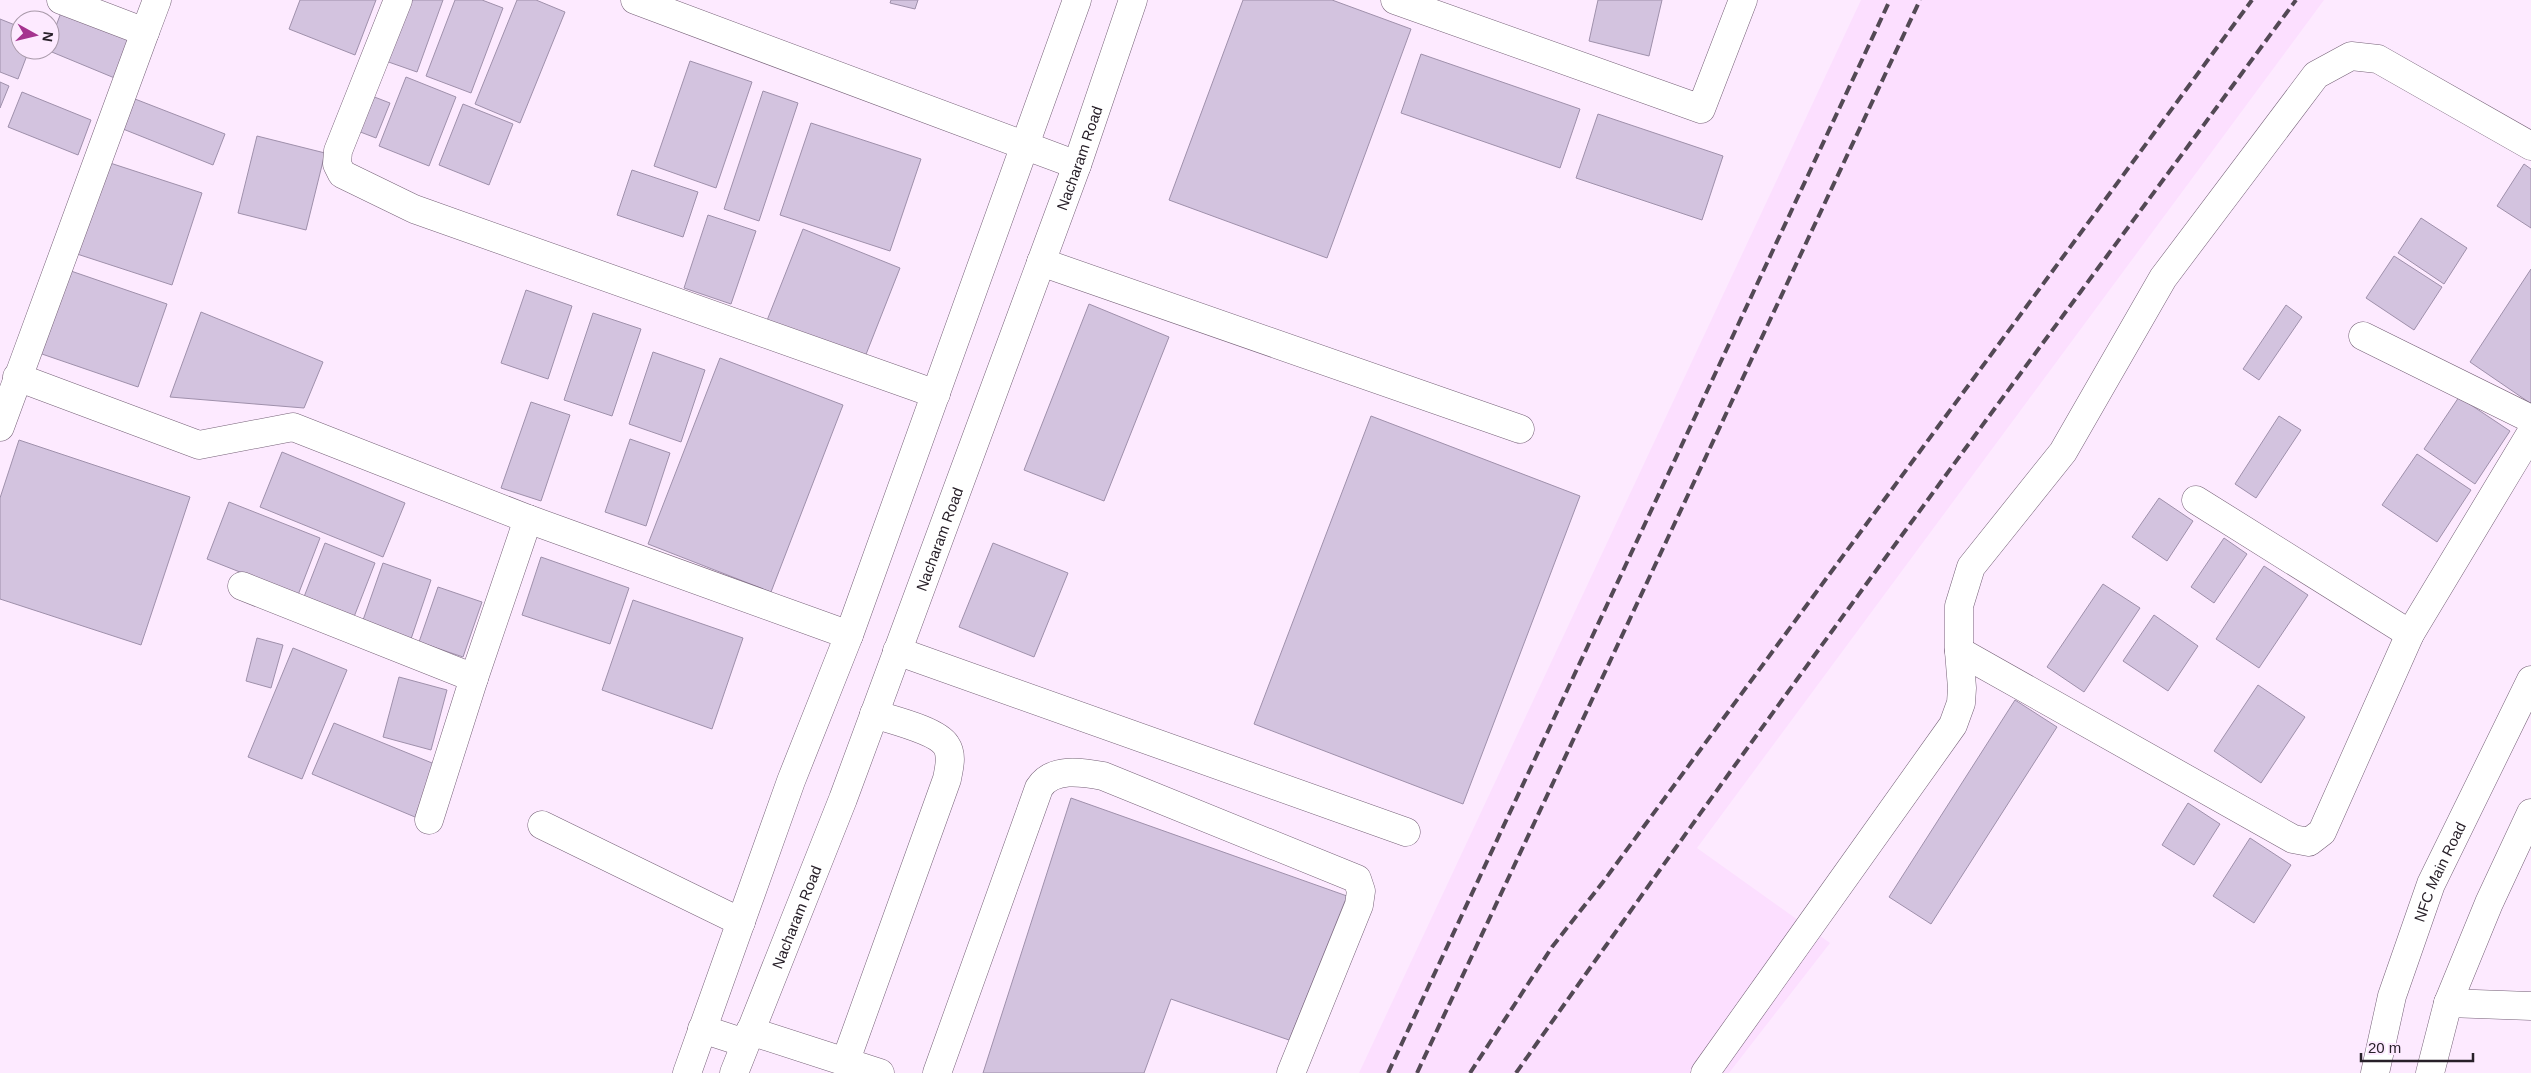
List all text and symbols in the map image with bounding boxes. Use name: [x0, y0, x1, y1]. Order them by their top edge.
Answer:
north arrow: [10, 10, 60, 60]
text: N: [39, 31, 57, 43]
street label: Nacharam Road: [1053, 104, 1105, 212]
street label: Nacharam Road: [912, 485, 966, 593]
street label: NFC Main Road: [2410, 819, 2469, 924]
street label: Nacharam Road: [768, 863, 824, 971]
scale bar: [2361, 1030, 2474, 1062]
text: 20 m: [2368, 1039, 2401, 1056]

